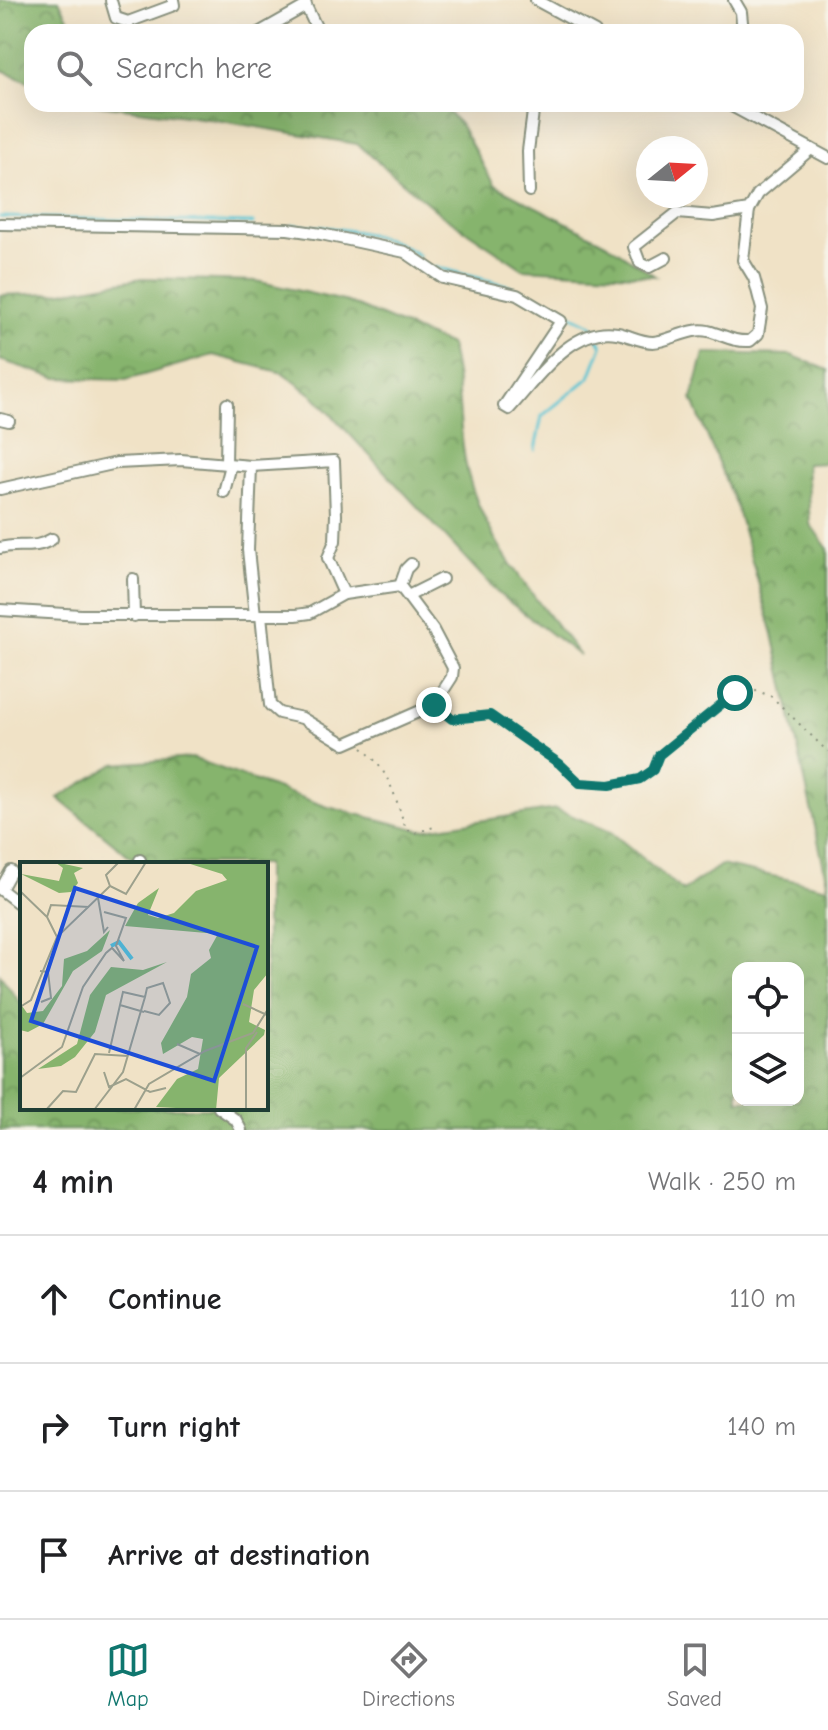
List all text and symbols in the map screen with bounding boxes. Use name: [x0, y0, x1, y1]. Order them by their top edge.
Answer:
search box: [24, 24, 804, 112]
icon: search: [52, 46, 96, 90]
text: Search here: [116, 51, 272, 86]
north arrow: [636, 136, 708, 208]
route start: [717, 675, 753, 711]
route end: [416, 687, 452, 723]
inset map: [20, 862, 268, 1110]
map controls: [732, 962, 804, 1106]
button: locate: [732, 962, 804, 1034]
button: layers: [732, 1034, 804, 1106]
text: 4 min: [32, 1162, 114, 1202]
text: Walk · 250 m: [648, 1167, 796, 1197]
icon: ahead: [32, 1277, 76, 1321]
text: Continue: [108, 1282, 222, 1317]
text: 110 m: [729, 1284, 796, 1314]
icon: right: [32, 1405, 76, 1449]
text: Turn right: [108, 1410, 240, 1445]
text: 140 m: [727, 1412, 796, 1442]
icon: arrive: [32, 1533, 76, 1577]
text: Arrive at destination: [108, 1538, 370, 1573]
tab: Map: [106, 1638, 150, 1712]
tab: Directions: [362, 1638, 455, 1712]
tab: Saved: [667, 1638, 722, 1712]

